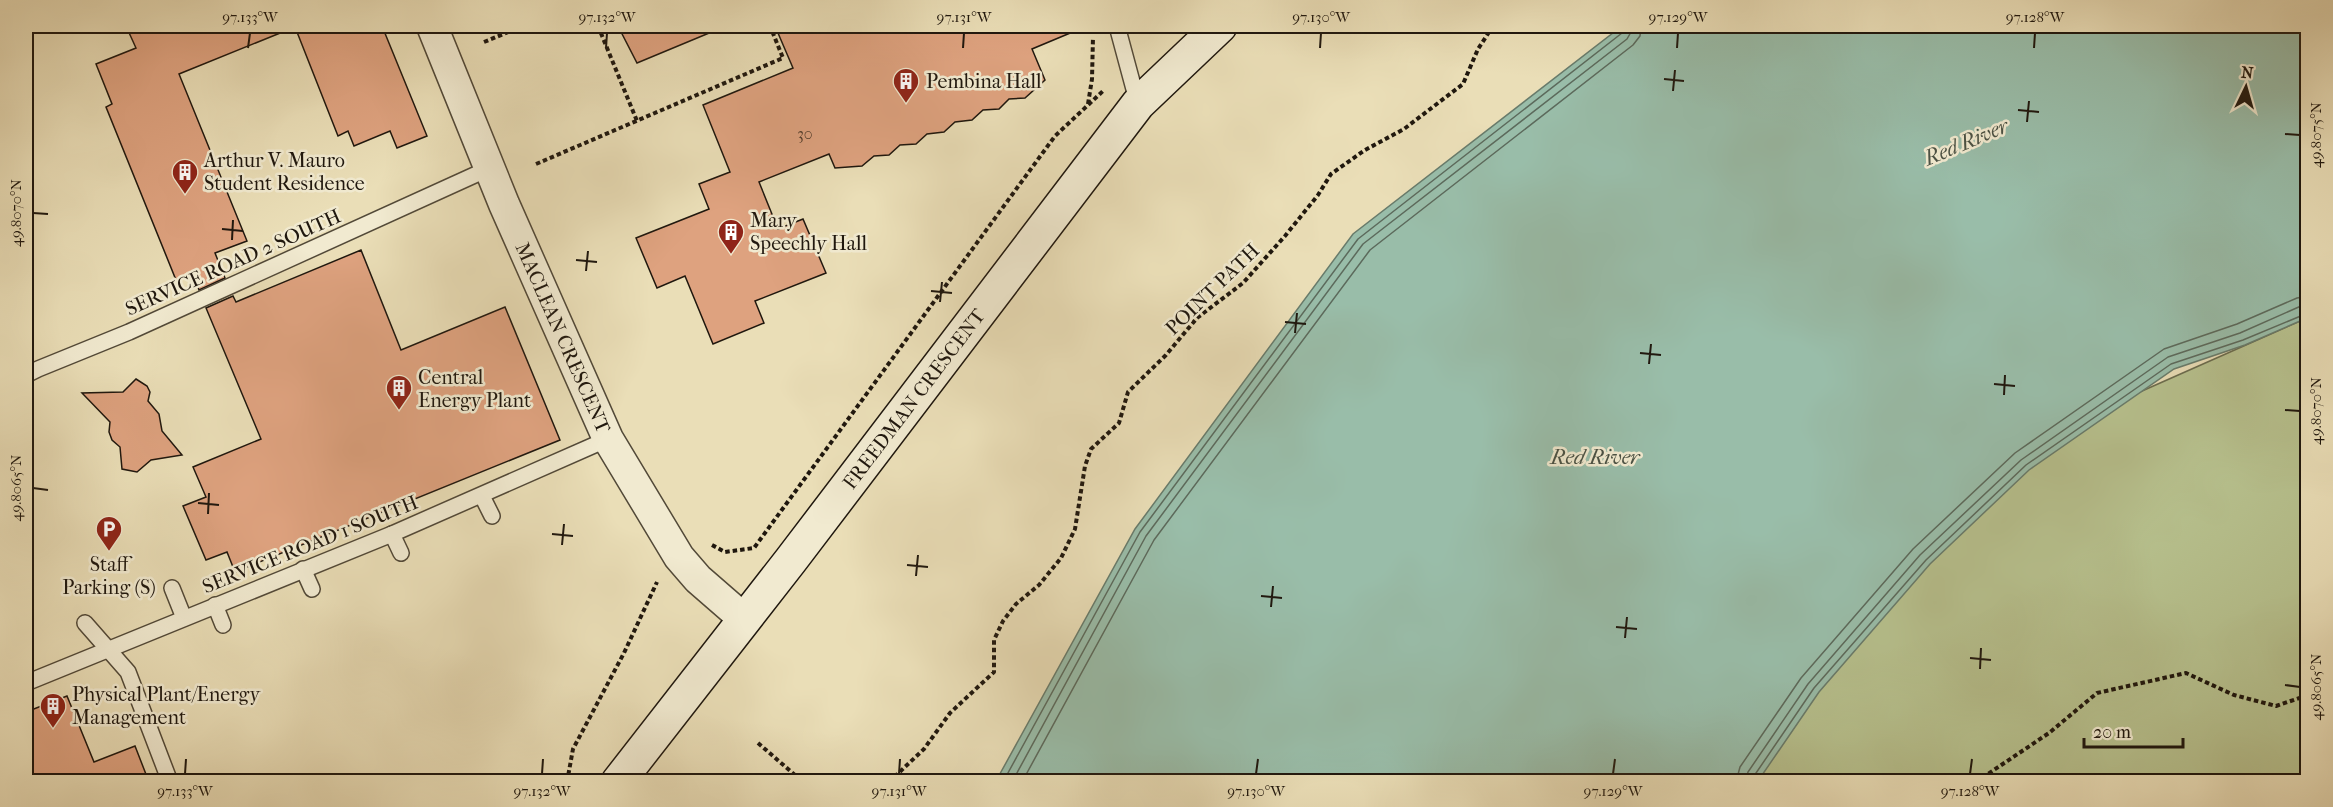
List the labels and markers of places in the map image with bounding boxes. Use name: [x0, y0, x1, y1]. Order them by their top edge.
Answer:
building icon: Pembina Hall: [891, 66, 921, 104]
place label: Pembina Hall: [926, 70, 1042, 93]
place label: Arthur V. Mauro Student Residence: [203, 149, 365, 195]
building icon: Arthur V. Mauro Student Residence: [170, 157, 200, 195]
place label: Mary Speechly Hall: [750, 209, 868, 255]
building icon: Mary Speechly Hall: [716, 217, 746, 255]
place label: Central Energy Plant: [418, 366, 531, 412]
building icon: Central Energy Plant: [384, 373, 414, 411]
parking icon: Staff Parking (S): [94, 514, 124, 552]
place label: Staff Parking (S): [62, 553, 156, 599]
place label: Physical Plant/Energy Management: [72, 683, 261, 729]
building icon: Physical Plant/Energy Management: [38, 691, 68, 729]

